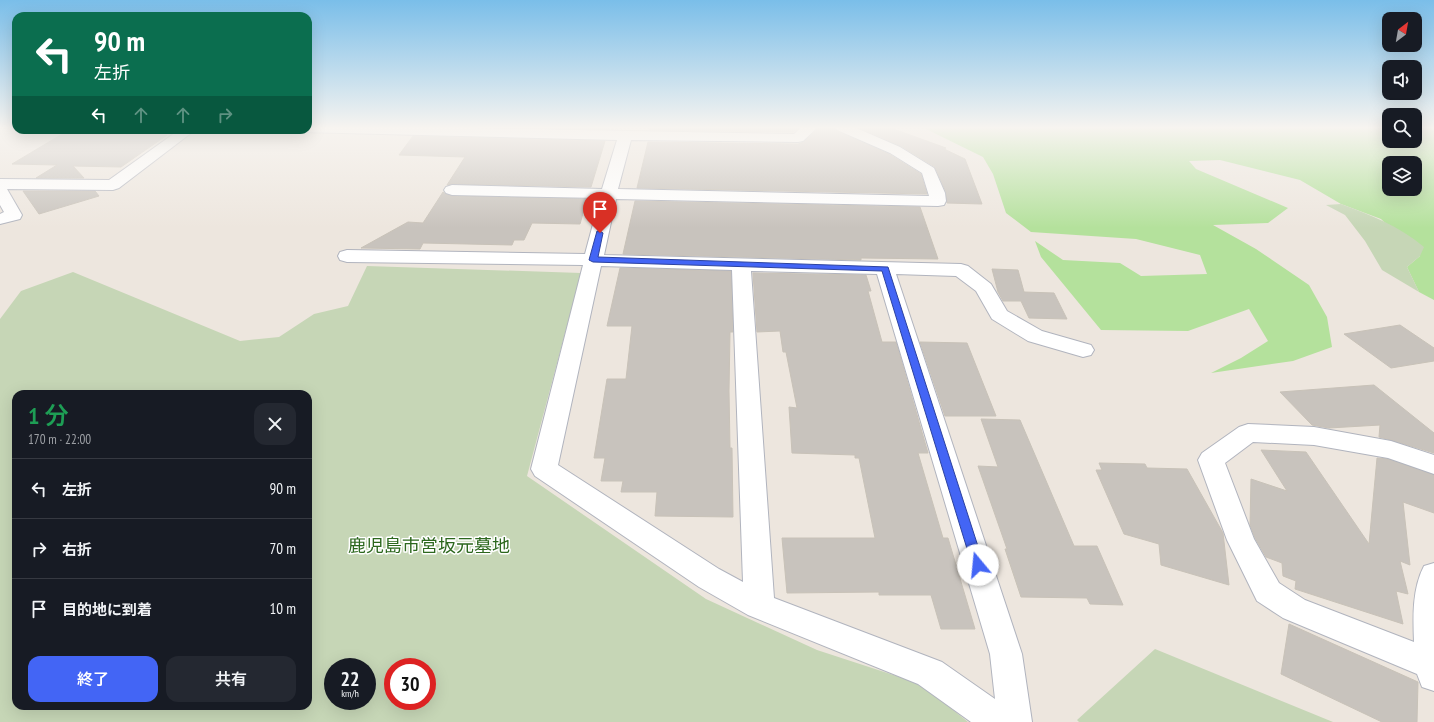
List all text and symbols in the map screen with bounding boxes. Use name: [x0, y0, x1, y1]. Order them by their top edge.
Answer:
north arrow: [1382, 12, 1422, 52]
map controls: [1382, 12, 1422, 196]
text: 90 m: [94, 22, 145, 59]
icon: left: [28, 28, 80, 80]
button: sound: [1382, 60, 1422, 100]
text: 左折: [94, 61, 130, 84]
icon: left: [88, 104, 110, 126]
icon: ahead: [130, 104, 152, 126]
icon: ahead: [172, 104, 194, 126]
icon: right: [214, 104, 236, 126]
button: search: [1382, 108, 1422, 148]
button: layers: [1382, 156, 1422, 196]
pin: [583, 192, 617, 233]
icon: arrive: [589, 198, 611, 220]
text: 1 分: [28, 400, 68, 431]
button: close: [254, 403, 296, 445]
text: 170 m · 22:00: [28, 431, 91, 448]
icon: left: [28, 478, 50, 500]
text: 90 m: [270, 479, 296, 498]
text: 左折: [62, 480, 92, 499]
park label: 鹿児島市営坂元墓地: [348, 534, 510, 557]
icon: right: [28, 538, 50, 560]
text: 70 m: [270, 539, 296, 558]
text: 右折: [62, 540, 92, 559]
position arrow: [957, 544, 999, 586]
icon: arrive: [28, 598, 50, 620]
text: 10 m: [270, 599, 296, 618]
text: 目的地に到着: [62, 600, 152, 619]
button: 終了: [28, 656, 158, 702]
button: 共有: [166, 656, 296, 702]
speed limit sign: 30: [384, 658, 436, 710]
text: 22: [340, 666, 360, 692]
text: km/h: [341, 687, 359, 700]

